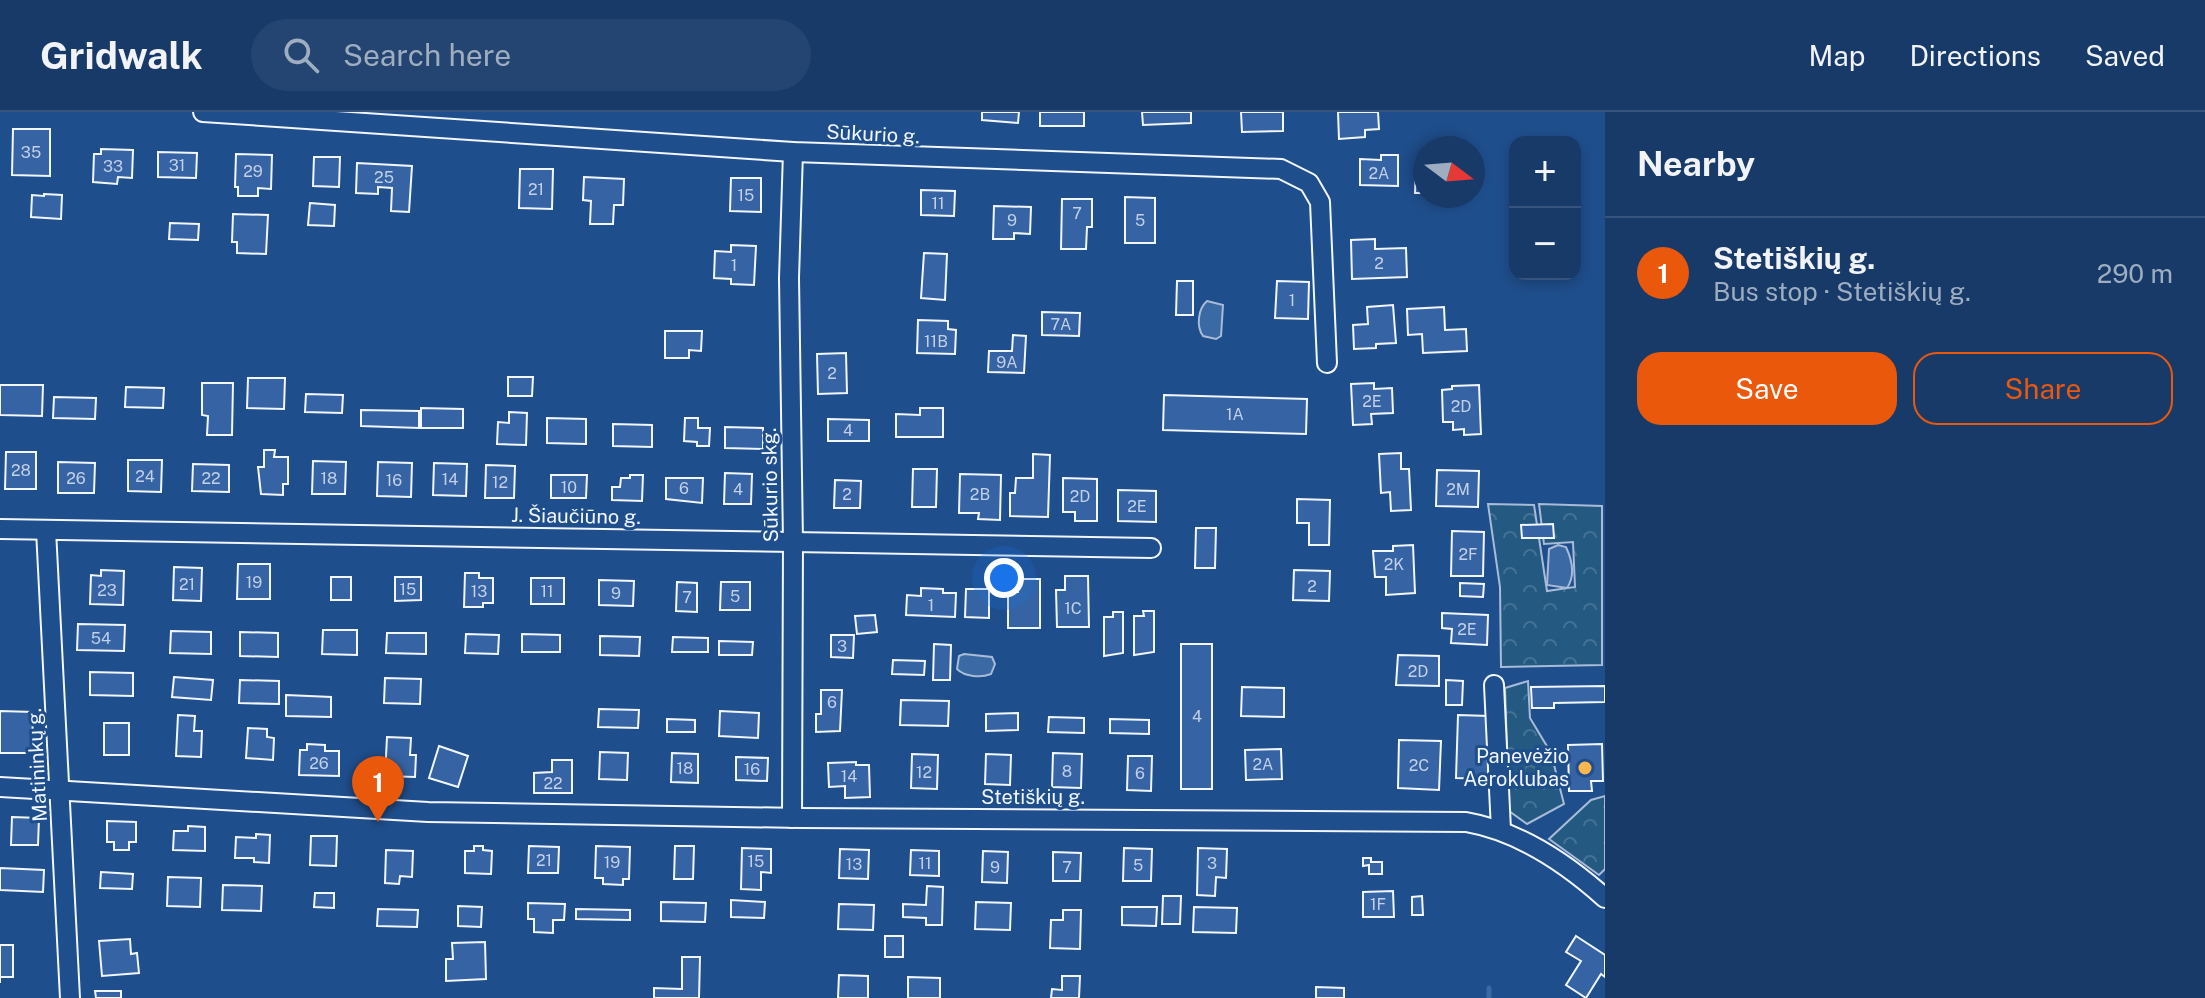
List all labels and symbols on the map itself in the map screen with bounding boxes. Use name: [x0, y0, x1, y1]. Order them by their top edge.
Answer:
street label: Sūkurio g.: [826, 120, 920, 148]
north arrow: [1413, 136, 1485, 208]
house number: 35: [21, 143, 41, 162]
house number: 31: [169, 156, 185, 175]
house number: 33: [103, 157, 123, 176]
house number: 29: [243, 162, 263, 181]
house number: 2A: [1369, 164, 1389, 183]
house number: 25: [374, 168, 394, 187]
house number: 21: [528, 180, 544, 199]
house number: 15: [738, 186, 754, 205]
house number: 11: [931, 194, 945, 213]
house number: 7: [1072, 204, 1082, 223]
house number: 9: [1007, 211, 1017, 230]
house number: 5: [1135, 211, 1145, 230]
house number: 2: [1374, 254, 1384, 273]
house number: 1: [731, 256, 737, 275]
house number: 1: [1289, 291, 1295, 310]
house number: 7A: [1051, 315, 1071, 334]
house number: 11B: [924, 332, 948, 351]
house number: 9A: [996, 353, 1018, 372]
house number: 2: [827, 364, 837, 383]
house number: 2E: [1362, 392, 1382, 411]
house number: 2D: [1451, 397, 1471, 416]
house number: 1A: [1226, 405, 1244, 424]
house number: 4: [843, 421, 853, 440]
street label: Sūkurio skg.: [757, 428, 783, 542]
house number: 28: [11, 461, 31, 480]
house number: 24: [135, 467, 155, 486]
house number: 26: [66, 469, 86, 488]
house number: 22: [201, 469, 221, 488]
house number: 18: [321, 469, 337, 488]
house number: 14: [442, 470, 458, 489]
house number: 16: [386, 471, 402, 490]
house number: 12: [492, 473, 508, 492]
house number: 10: [561, 478, 577, 497]
house number: 6: [679, 479, 689, 498]
house number: 4: [733, 480, 743, 499]
house number: 2M: [1446, 480, 1470, 499]
house number: 2: [842, 485, 852, 504]
house number: 2B: [970, 485, 990, 504]
house number: 2D: [1070, 487, 1090, 506]
house number: 2E: [1127, 497, 1147, 516]
street label: J. Šiaučiūno g.: [511, 503, 641, 529]
house number: 2F: [1458, 545, 1478, 564]
house number: 2K: [1384, 555, 1404, 574]
your location: [984, 558, 1024, 598]
house number: 19: [246, 573, 262, 592]
house number: 21: [179, 575, 195, 594]
house number: 2: [1307, 577, 1317, 596]
house number: 15: [400, 580, 416, 599]
house number: 23: [97, 581, 117, 600]
house number: 13: [471, 582, 487, 601]
house number: 11: [540, 582, 554, 601]
house number: 9: [611, 584, 621, 603]
house number: 5: [730, 587, 740, 606]
house number: 7: [682, 588, 692, 607]
house number: 1: [928, 596, 934, 615]
house number: 1C: [1064, 599, 1082, 618]
house number: 2E: [1457, 620, 1477, 639]
house number: 54: [91, 629, 111, 648]
house number: 3: [837, 637, 847, 656]
house number: 2D: [1408, 662, 1428, 681]
house number: 6: [827, 693, 837, 712]
house number: 4: [1192, 707, 1202, 726]
street label: Matininkų g.: [22, 708, 52, 822]
place label: Panevėžio Aeroklubas: [1463, 744, 1569, 791]
house number: 26: [309, 754, 329, 773]
house number: 2A: [1253, 755, 1273, 774]
pin: 1: [352, 756, 404, 822]
house number: 2C: [1409, 756, 1429, 775]
house number: 18: [677, 759, 693, 778]
marker: Panevėžio Aeroklubas: [1576, 759, 1594, 777]
house number: 16: [744, 760, 760, 779]
house number: 8: [1062, 762, 1072, 781]
house number: 12: [916, 763, 932, 782]
house number: 6: [1135, 764, 1145, 783]
house number: 14: [841, 767, 857, 786]
house number: 22: [543, 774, 563, 793]
street label: Stetiškių g.: [981, 785, 1085, 809]
house number: 21: [536, 851, 552, 870]
house number: 15: [748, 852, 764, 871]
house number: 19: [604, 853, 620, 872]
house number: 11: [918, 854, 932, 873]
house number: 3: [1207, 854, 1217, 873]
house number: 13: [846, 855, 862, 874]
house number: 5: [1133, 856, 1143, 875]
house number: 9: [990, 858, 1000, 877]
house number: 7: [1062, 858, 1072, 877]
house number: 1F: [1370, 895, 1386, 914]

